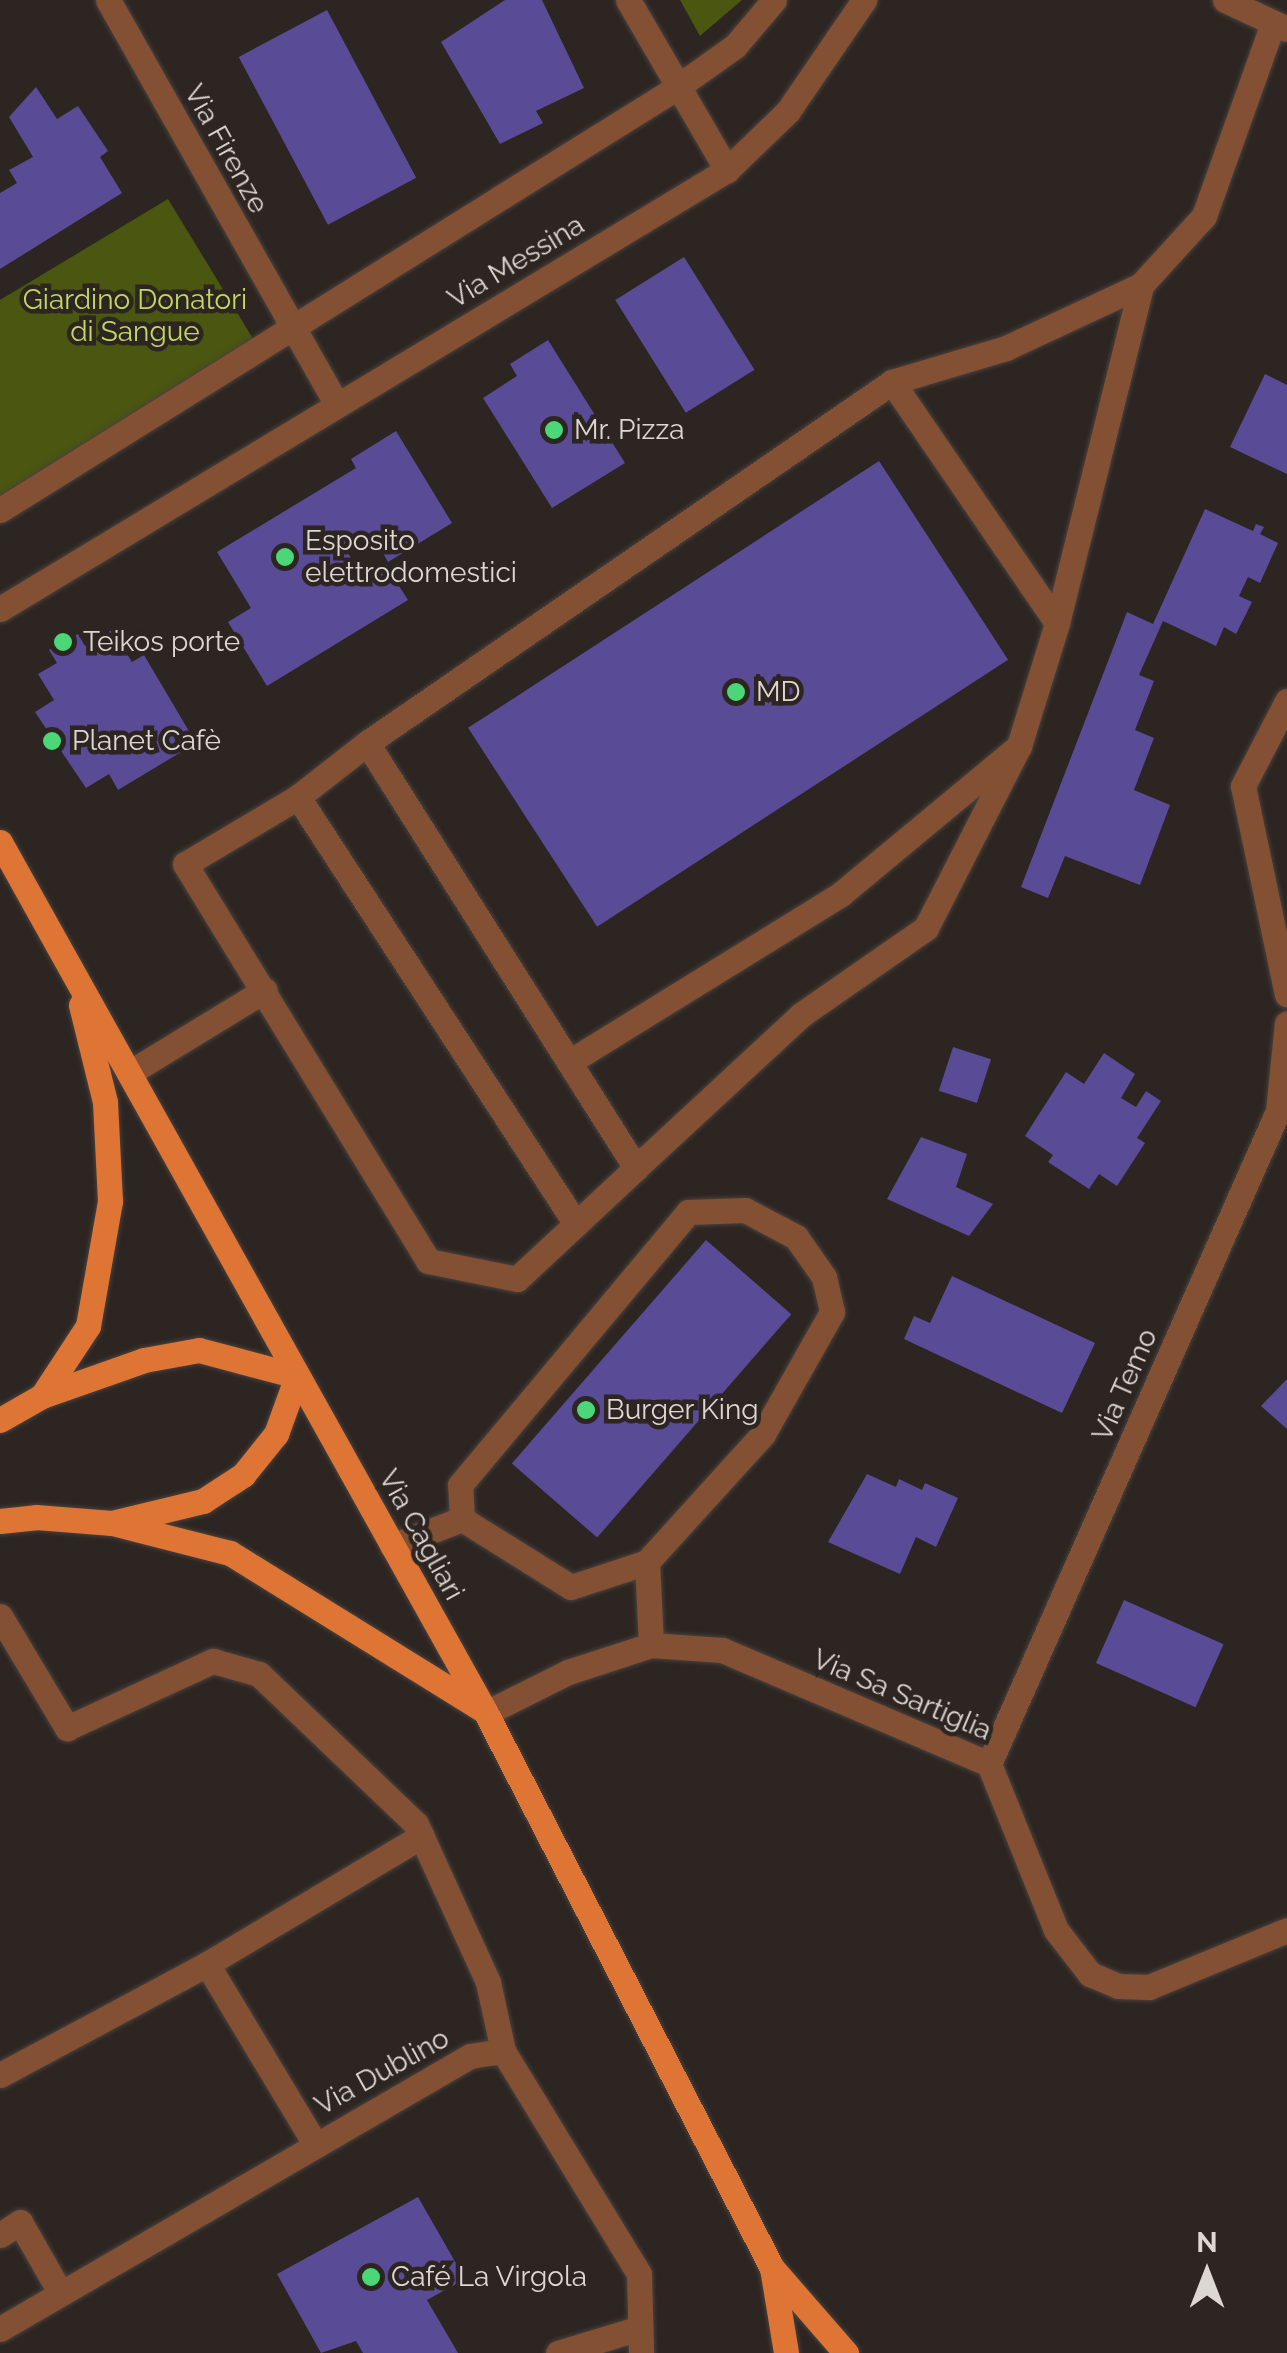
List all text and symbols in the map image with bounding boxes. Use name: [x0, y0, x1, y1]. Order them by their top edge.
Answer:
street label: Via Firenze: [177, 79, 275, 219]
street label: Via Messina: [442, 208, 590, 316]
park label: Giardino Donatori di Sangue: [23, 283, 247, 349]
place label: Mr. Pizza: [574, 413, 684, 447]
marker: Mr. Pizza: [543, 419, 565, 441]
place label: Esposito elettrodomestici: [305, 524, 517, 590]
marker: Esposito elettrodomestici: [274, 546, 296, 568]
place label: Teikos porte: [83, 625, 240, 659]
marker: Teikos porte: [52, 631, 74, 653]
place label: MD: [756, 675, 801, 709]
marker: MD: [725, 681, 747, 703]
place label: Planet Cafè: [72, 724, 221, 758]
marker: Planet Cafè: [41, 730, 63, 752]
street label: Via Temo: [1085, 1323, 1165, 1447]
place label: Burger King: [606, 1393, 759, 1427]
marker: Burger King: [575, 1399, 597, 1421]
street label: Via Cagliari: [371, 1464, 471, 1606]
street label: Via Sa Sartiglia: [808, 1642, 996, 1748]
street label: Via Dublino: [309, 2021, 455, 2123]
north arrow: [1157, 2223, 1257, 2323]
text: N: [1196, 2226, 1218, 2259]
place label: Café La Virgola: [391, 2260, 588, 2294]
marker: Café La Virgola: [360, 2266, 382, 2288]

